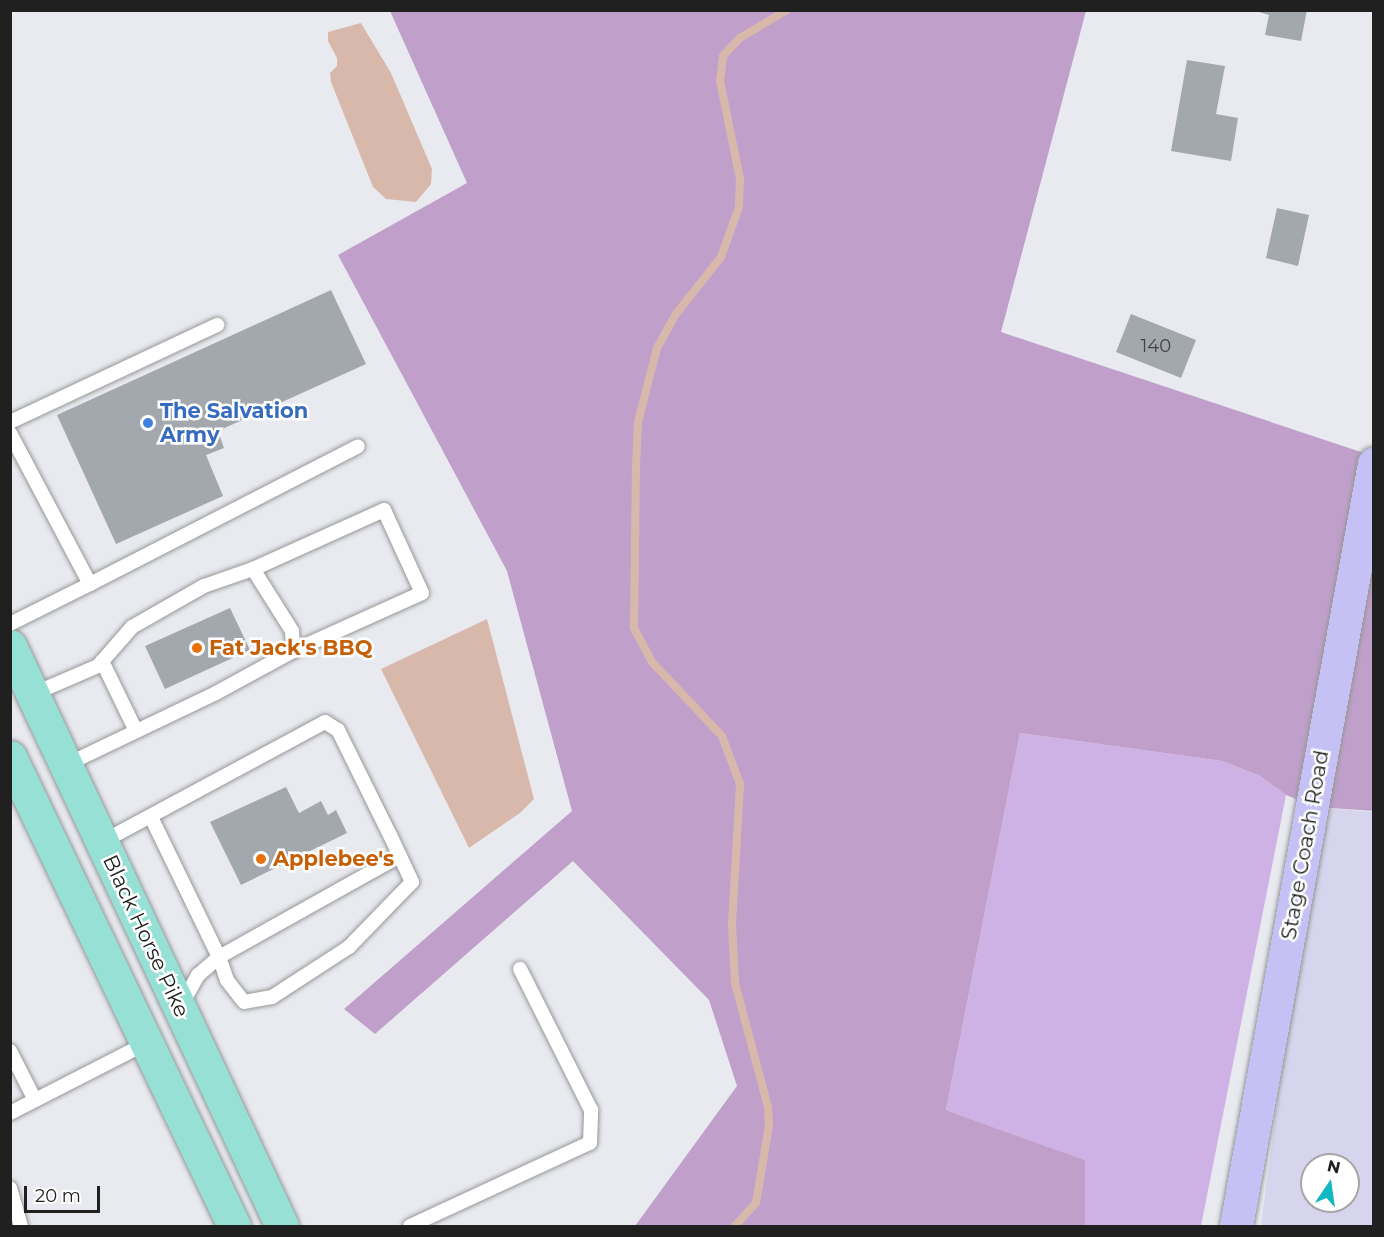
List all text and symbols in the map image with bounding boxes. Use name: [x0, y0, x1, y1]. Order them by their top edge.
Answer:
house number: 140: [1141, 335, 1171, 357]
place label: The Salvation Army: [160, 398, 308, 448]
marker: The Salvation Army: [141, 416, 155, 430]
place label: Fat Jack's BBQ: [209, 635, 372, 661]
marker: Fat Jack's BBQ: [190, 641, 204, 655]
street label: Stage Coach Road: [1276, 748, 1334, 942]
place label: Applebee's: [273, 846, 394, 872]
street label: Black Horse Pike: [97, 851, 195, 1021]
marker: Applebee's: [254, 852, 268, 866]
north arrow: [1300, 1153, 1360, 1213]
text: N: [1325, 1156, 1342, 1178]
scale bar: [27, 1174, 104, 1212]
text: 20 m: [35, 1185, 81, 1207]

